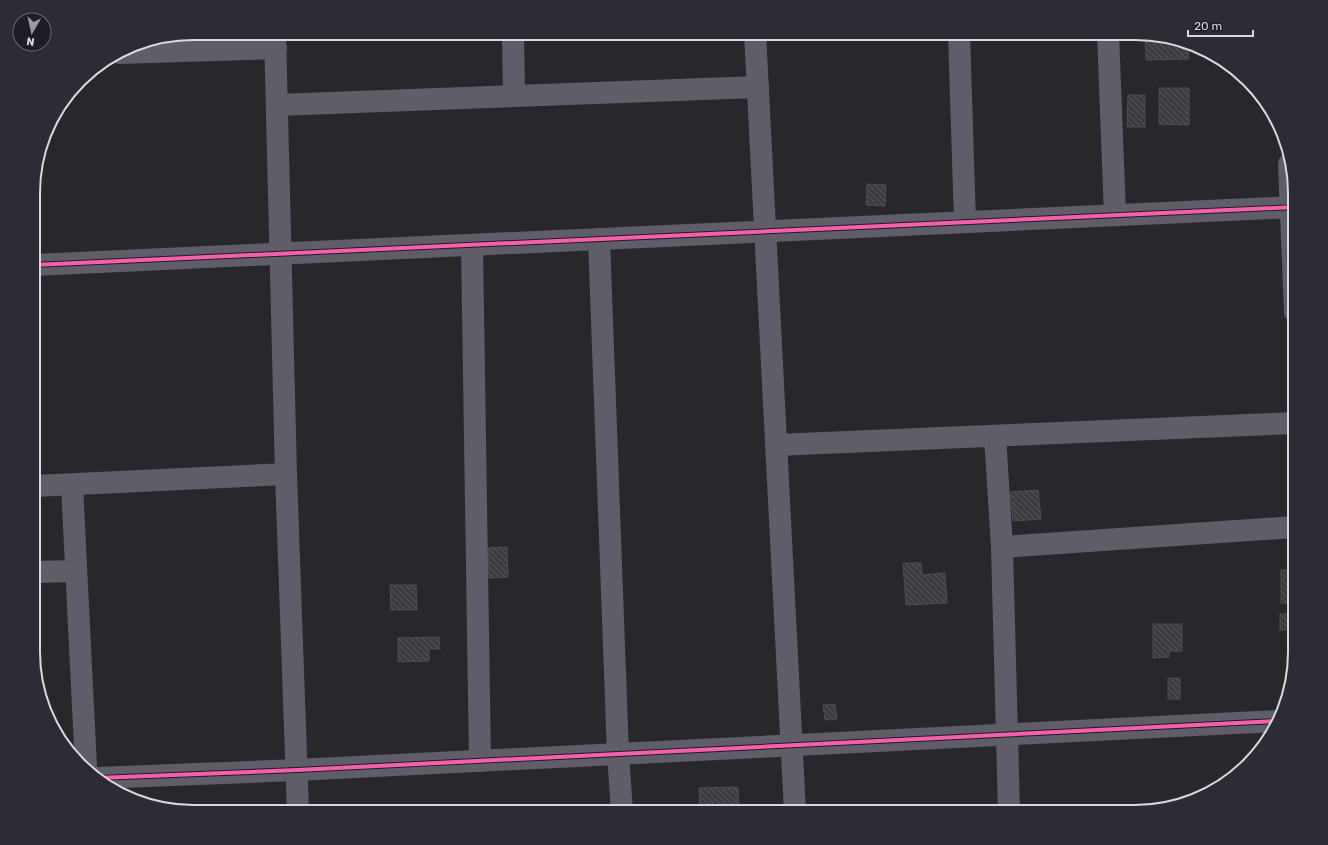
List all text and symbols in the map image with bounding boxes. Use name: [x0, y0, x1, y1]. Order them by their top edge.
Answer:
north arrow: [12, 12, 52, 52]
scale bar: [1188, 12, 1253, 38]
text: 20 m: [1194, 19, 1222, 33]
text: N: [26, 34, 35, 48]

